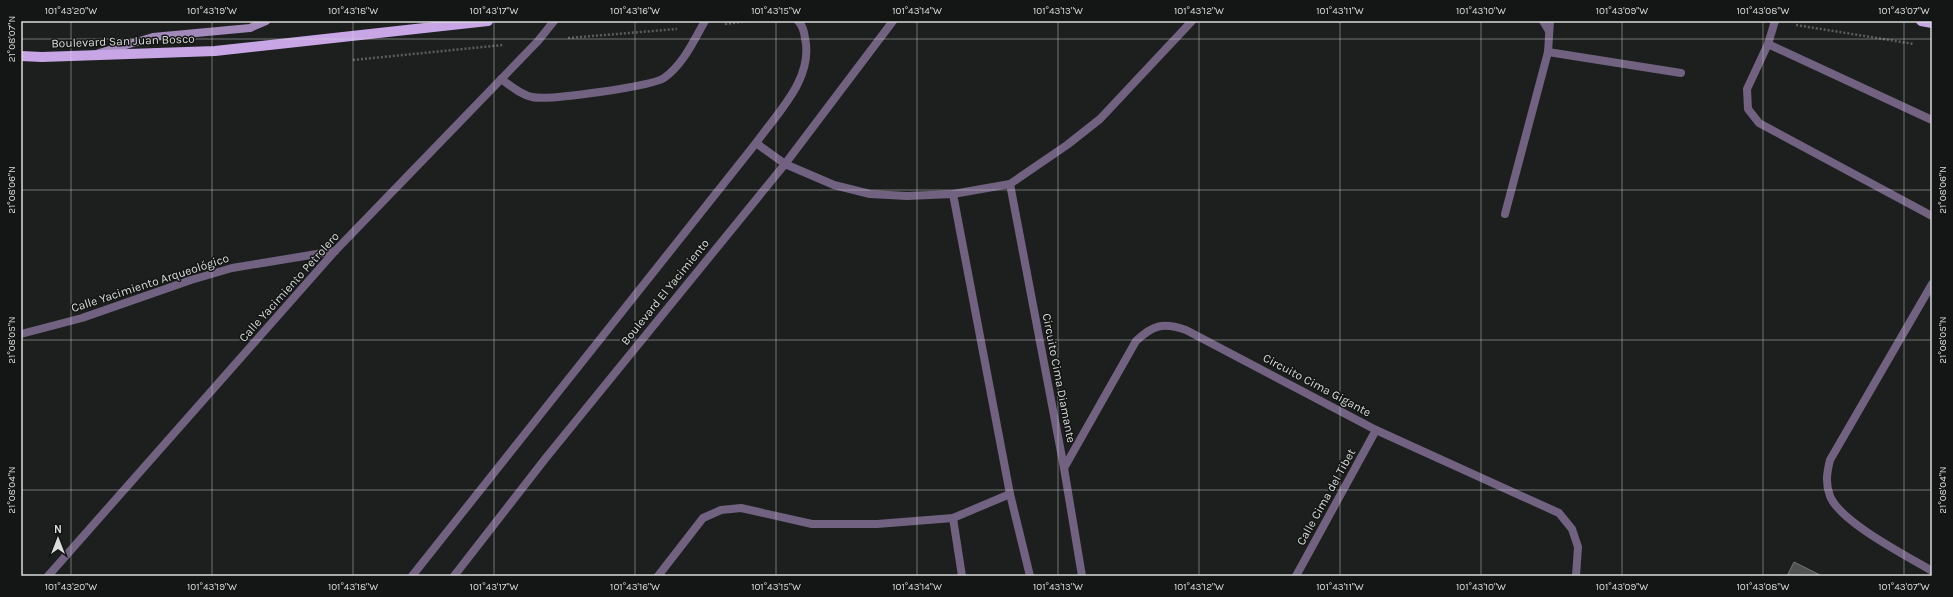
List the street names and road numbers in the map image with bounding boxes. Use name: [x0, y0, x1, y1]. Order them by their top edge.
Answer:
street label: Boulevard San Juan Bosco: [51, 31, 195, 51]
street label: Calle Yacimiento Petrolero: [236, 229, 342, 345]
street label: Boulevard El Yacimiento: [618, 236, 712, 348]
street label: Calle Yacimiento Arqueológico: [69, 251, 231, 315]
street label: Circuito Cima Diamante: [1040, 312, 1078, 444]
street label: Circuito Cima Gigante: [1261, 351, 1373, 419]
street label: Calle Cima del Tibet: [1294, 446, 1359, 548]

